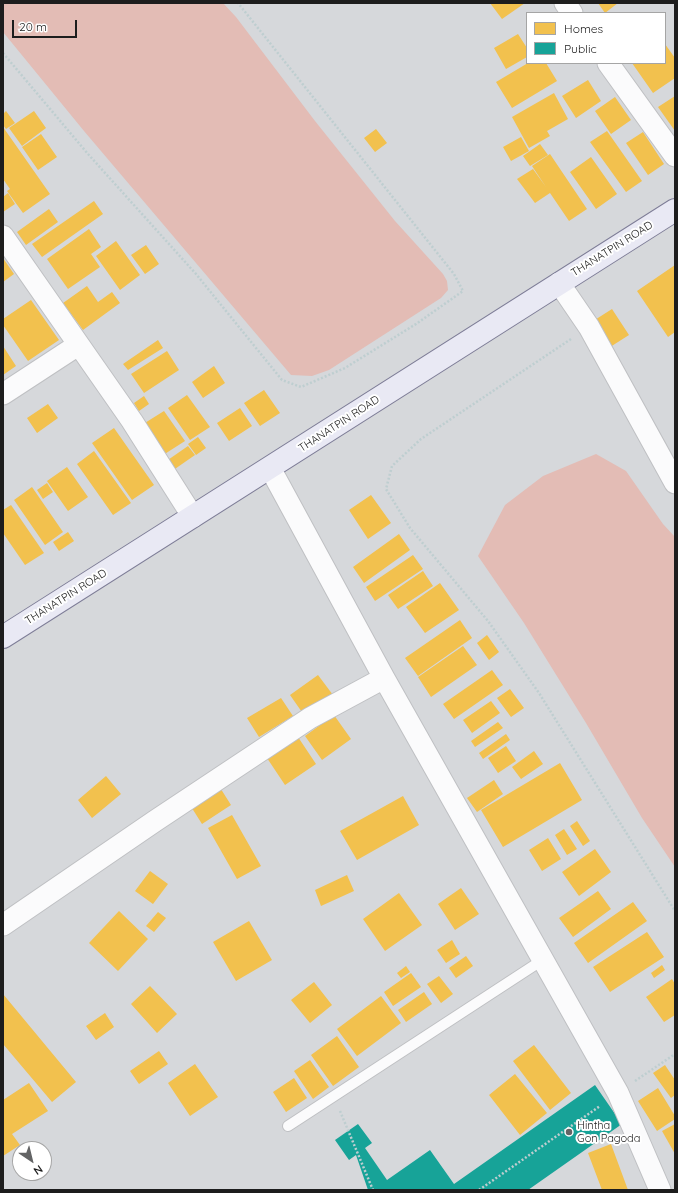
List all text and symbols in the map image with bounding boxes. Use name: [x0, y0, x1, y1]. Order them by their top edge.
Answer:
scale bar: [14, 12, 79, 38]
legend: [526, 12, 666, 64]
text: 20 m: [19, 19, 47, 34]
text: Homes: [564, 21, 603, 36]
text: Public: [564, 41, 597, 56]
street label: THANATPIN ROAD: [569, 219, 655, 279]
street label: THANATPIN ROAD: [296, 393, 382, 455]
street label: THANATPIN ROAD: [23, 567, 109, 627]
place label: Hintha Gon Pagoda: [577, 1119, 640, 1145]
marker: Hintha Gon Pagoda: [564, 1127, 574, 1137]
north arrow: [12, 1141, 52, 1181]
text: N: [31, 1162, 46, 1178]

